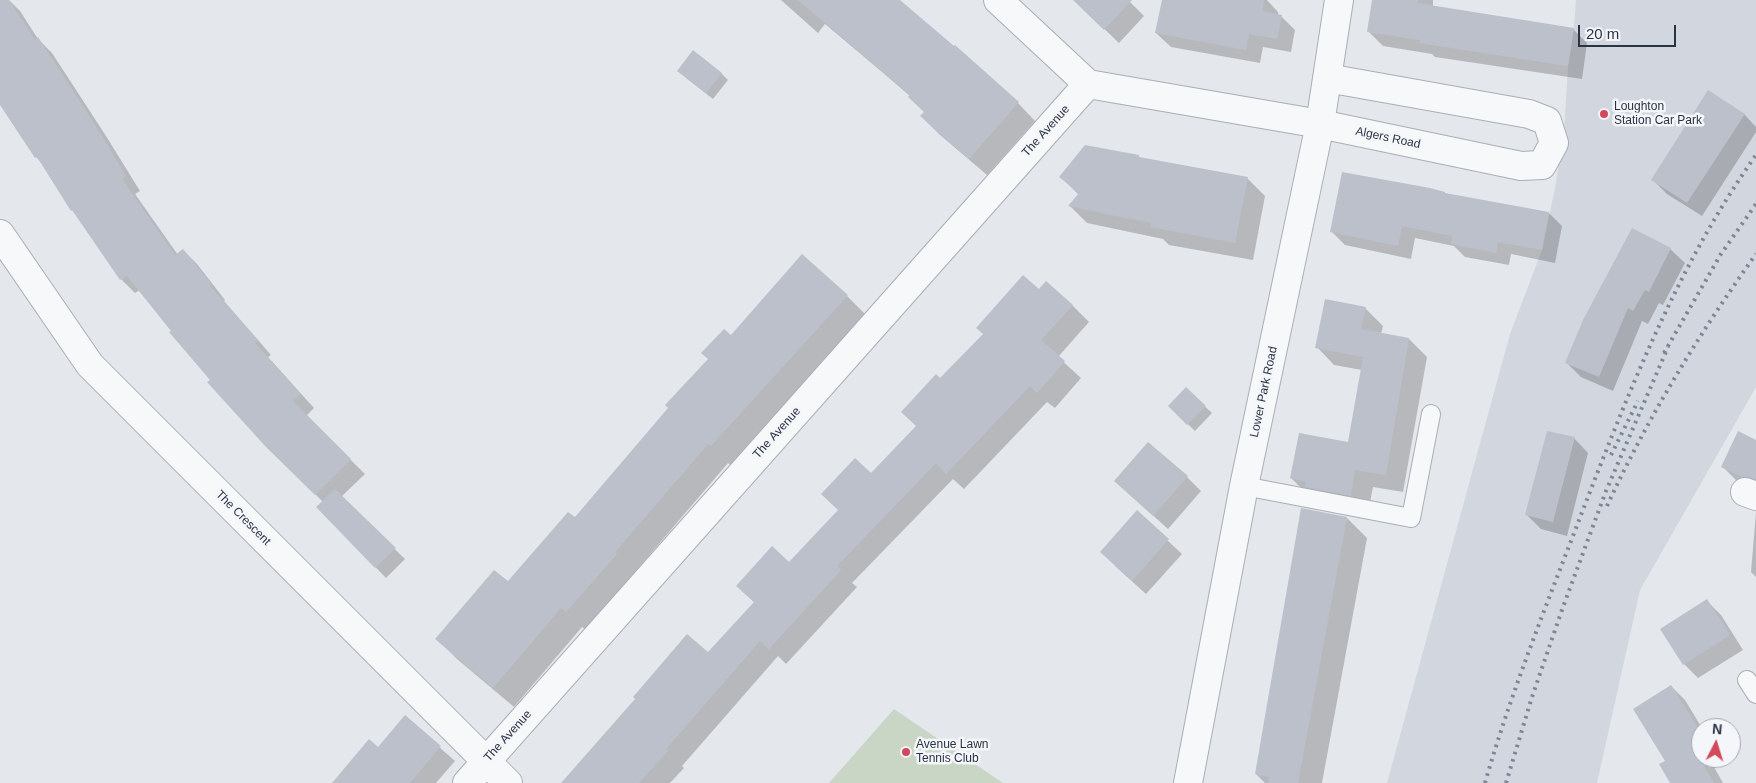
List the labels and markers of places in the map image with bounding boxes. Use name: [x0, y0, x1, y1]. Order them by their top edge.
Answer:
place label: Loughton Station Car Park: [1614, 100, 1702, 128]
marker: Loughton Station Car Park: [1598, 108, 1610, 120]
place label: Avenue Lawn Tennis Club: [916, 738, 989, 766]
marker: Avenue Lawn Tennis Club: [900, 746, 912, 758]

